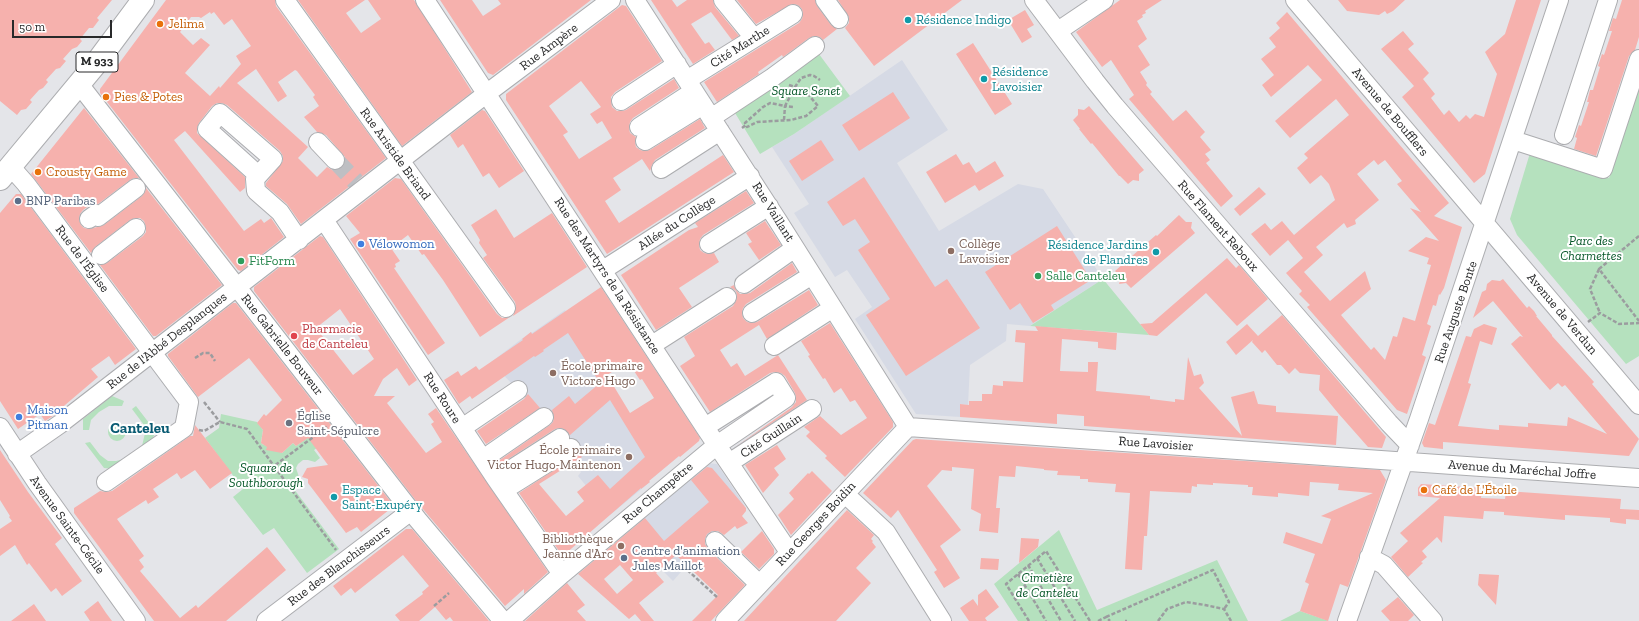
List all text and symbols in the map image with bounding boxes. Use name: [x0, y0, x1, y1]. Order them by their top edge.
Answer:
scale bar: [14, 12, 114, 38]
place label: Résidence Indigo: [916, 12, 1011, 28]
marker: Résidence Indigo: [903, 15, 913, 25]
place label: Jelima: [168, 16, 204, 32]
marker: Jelima: [155, 19, 165, 29]
text: 50 m: [19, 20, 45, 34]
street label: Rue Ampère: [517, 20, 581, 74]
street label: Cité Marthe: [707, 23, 773, 71]
road number: M 933: [76, 52, 118, 72]
place label: Résidence Lavoisier: [992, 64, 1048, 95]
street label: Avenue de Boufflers: [1348, 65, 1432, 159]
marker: Résidence Lavoisier: [979, 74, 989, 84]
park label: Square Senet: [771, 83, 841, 99]
place label: Pies & Potes: [114, 89, 183, 105]
marker: Pies & Potes: [101, 92, 111, 102]
street label: Rue Aristide Briand: [356, 105, 434, 203]
place label: Crousty Game: [46, 164, 127, 180]
marker: Crousty Game: [33, 167, 43, 177]
street label: Rue Flament Reboux: [1174, 177, 1262, 275]
street label: Rue Vaillant: [749, 179, 797, 245]
street label: Allée du Collège: [635, 192, 719, 254]
place label: BNP Paribas: [26, 193, 96, 209]
street label: Rue des Martyrs de la Résistance: [550, 195, 664, 357]
marker: BNP Paribas: [13, 196, 23, 206]
street label: Rue de l'Église: [52, 222, 112, 296]
park label: Parc des Charmettes: [1560, 233, 1622, 264]
place label: Vélowomon: [369, 236, 434, 252]
place label: Collège Lavoisier: [959, 236, 1010, 267]
place label: Résidence Jardins de Flandres: [1048, 237, 1148, 268]
marker: Vélowomon: [356, 239, 366, 249]
marker: Collège Lavoisier: [946, 246, 956, 256]
marker: Résidence Jardins de Flandres: [1151, 247, 1161, 257]
place label: FitForm: [249, 253, 295, 269]
marker: FitForm: [236, 256, 246, 266]
street label: Rue Auguste Bonte: [1431, 259, 1481, 365]
place label: Salle Canteleu: [1046, 268, 1125, 284]
street label: Avenue de Verdun: [1523, 270, 1601, 358]
marker: Salle Canteleu: [1033, 271, 1043, 281]
street label: Rue de l'Abbé Desplanques: [104, 289, 230, 393]
street label: Rue Gabrielle Bouveur: [237, 291, 327, 399]
place label: Pharmacie de Canteleu: [302, 321, 368, 352]
marker: Pharmacie de Canteleu: [289, 331, 299, 341]
place label: École primaire Victore Hugo: [561, 358, 643, 389]
marker: École primaire Victore Hugo: [548, 368, 558, 378]
street label: Rue Roure: [420, 370, 464, 426]
place label: Maison Pitman: [27, 402, 68, 433]
place label: Église Saint-Sépulcre: [297, 408, 379, 439]
street label: Cité Guillain: [737, 410, 805, 462]
marker: Maison Pitman: [14, 412, 24, 422]
marker: Église Saint-Sépulcre: [284, 418, 294, 428]
district label: Canteleu: [110, 420, 170, 438]
street label: Rue Lavoisier: [1118, 434, 1194, 454]
place label: École primaire Victor Hugo-Maintenon: [487, 442, 621, 473]
marker: École primaire Victor Hugo-Maintenon: [624, 452, 634, 462]
street label: Avenue du Maréchal Joffre: [1447, 457, 1597, 483]
street label: Rue Champêtre: [620, 459, 696, 527]
park label: Square de Southborough: [229, 460, 303, 491]
street label: Avenue Sainte-Cécile: [26, 473, 108, 577]
street label: Rue Georges Boidin: [773, 479, 859, 569]
place label: Espace Saint-Exupéry: [342, 482, 422, 513]
place label: Café de L'Étoile: [1432, 482, 1517, 498]
marker: Café de L'Étoile: [1419, 485, 1429, 495]
marker: Espace Saint-Exupéry: [329, 492, 339, 502]
street label: Rue des Blanchisseurs: [285, 522, 393, 610]
place label: Bibliothèque Jeanne d'Arc: [542, 531, 613, 562]
marker: Bibliothèque Jeanne d'Arc: [616, 541, 626, 551]
place label: Centre d'animation Jules Maillot: [632, 543, 740, 574]
marker: Centre d'animation Jules Maillot: [619, 553, 629, 563]
park label: Cimetière de Canteleu: [1016, 570, 1078, 601]

